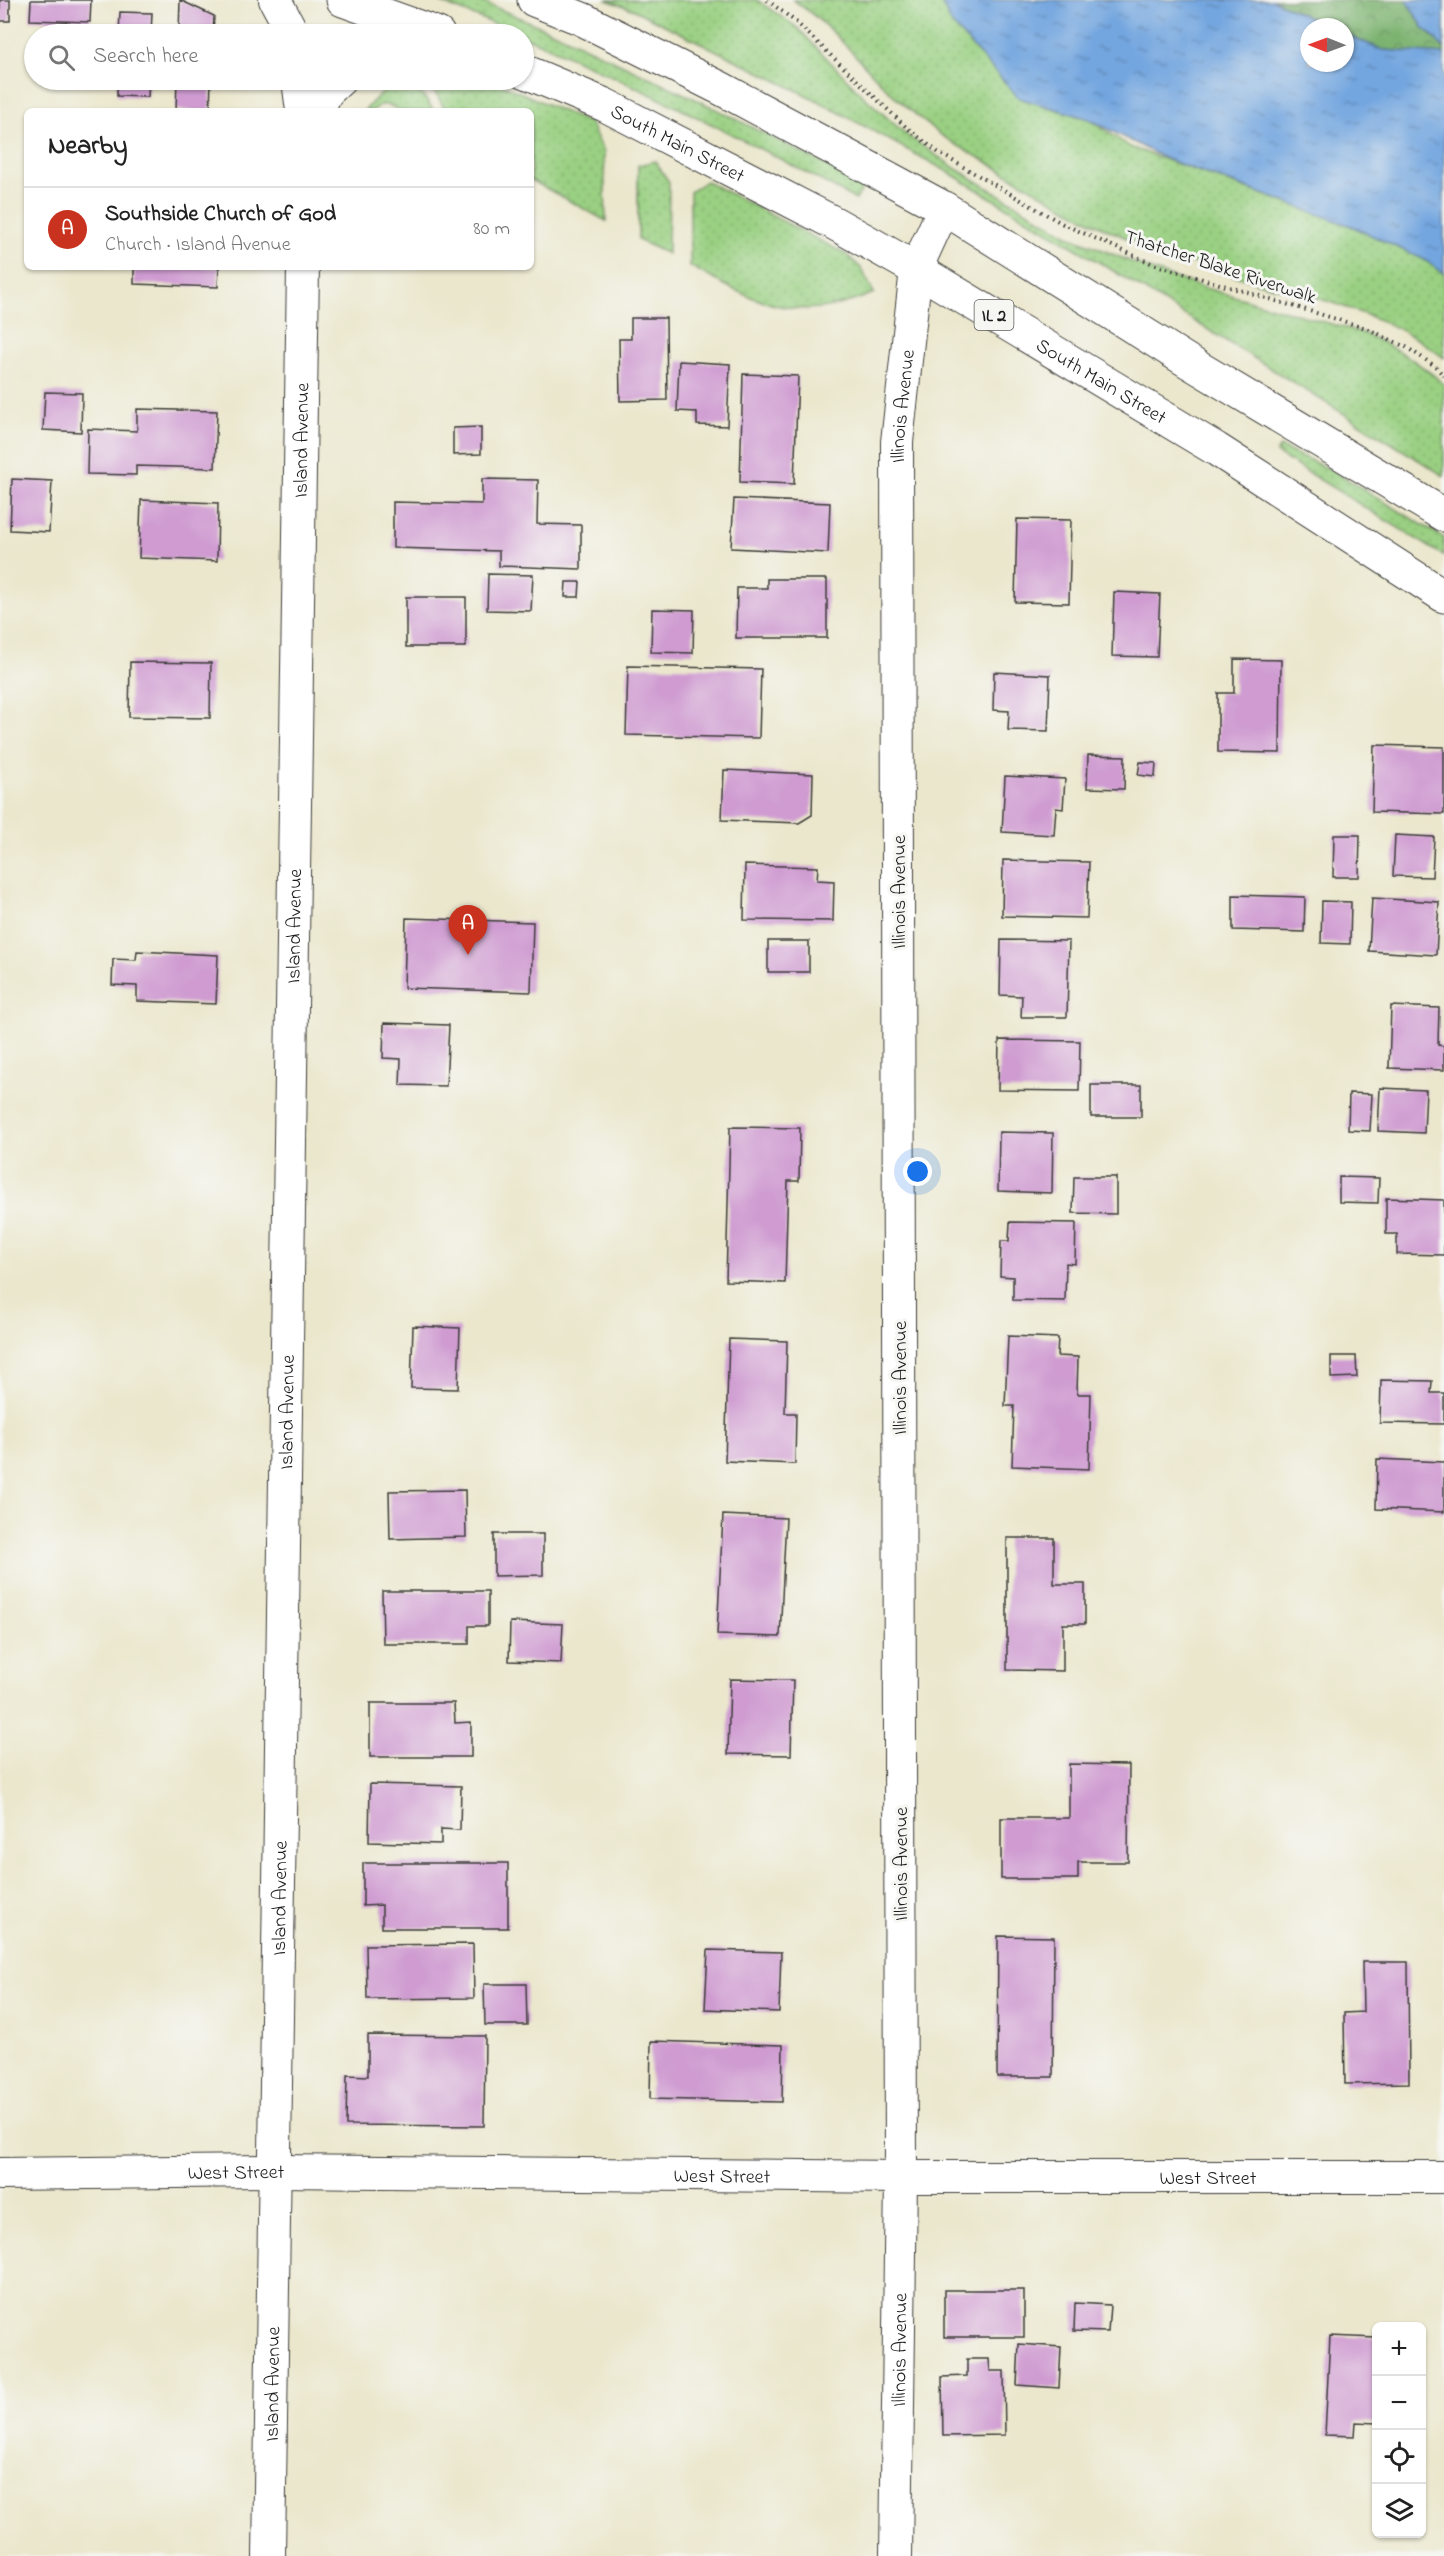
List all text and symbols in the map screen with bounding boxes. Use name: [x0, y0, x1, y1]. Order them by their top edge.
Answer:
north arrow: [1300, 18, 1354, 72]
search box: [24, 24, 534, 90]
icon: search: [45, 41, 78, 74]
text: Search here: [93, 41, 198, 73]
street label: South Main Street: [605, 98, 749, 192]
text: Nearby: [48, 128, 127, 166]
text: Southside Church of God: [105, 199, 336, 231]
text: A: [61, 215, 74, 244]
text: 80 m: [473, 215, 510, 244]
street label: Thatcher Blake Riverwalk: [1120, 224, 1320, 313]
text: Church · Island Avenue: [105, 231, 291, 260]
road number: IL 2: [974, 300, 1014, 330]
street label: South Main Street: [1030, 332, 1171, 433]
street label: Illinois Avenue: [885, 348, 924, 463]
street label: Island Avenue: [288, 382, 318, 498]
street label: Illinois Avenue: [886, 835, 915, 949]
street label: Island Avenue: [280, 868, 311, 984]
pin: A: [448, 906, 488, 955]
your location: [903, 1157, 932, 1186]
street label: Illinois Avenue: [887, 1321, 916, 1435]
street label: Island Avenue: [273, 1354, 304, 1470]
street label: Illinois Avenue: [888, 1807, 917, 1921]
street label: Island Avenue: [266, 1840, 297, 1956]
street label: West Street: [187, 2159, 285, 2189]
street label: West Street: [673, 2163, 771, 2193]
street label: West Street: [1160, 2165, 1257, 2194]
street label: Illinois Avenue: [886, 2293, 916, 2407]
map controls: [1372, 2322, 1426, 2538]
button: +: [1372, 2322, 1426, 2376]
street label: Island Avenue: [259, 2326, 289, 2442]
button: −: [1372, 2376, 1426, 2430]
button: locate: [1372, 2430, 1426, 2484]
button: layers: [1372, 2484, 1426, 2538]

